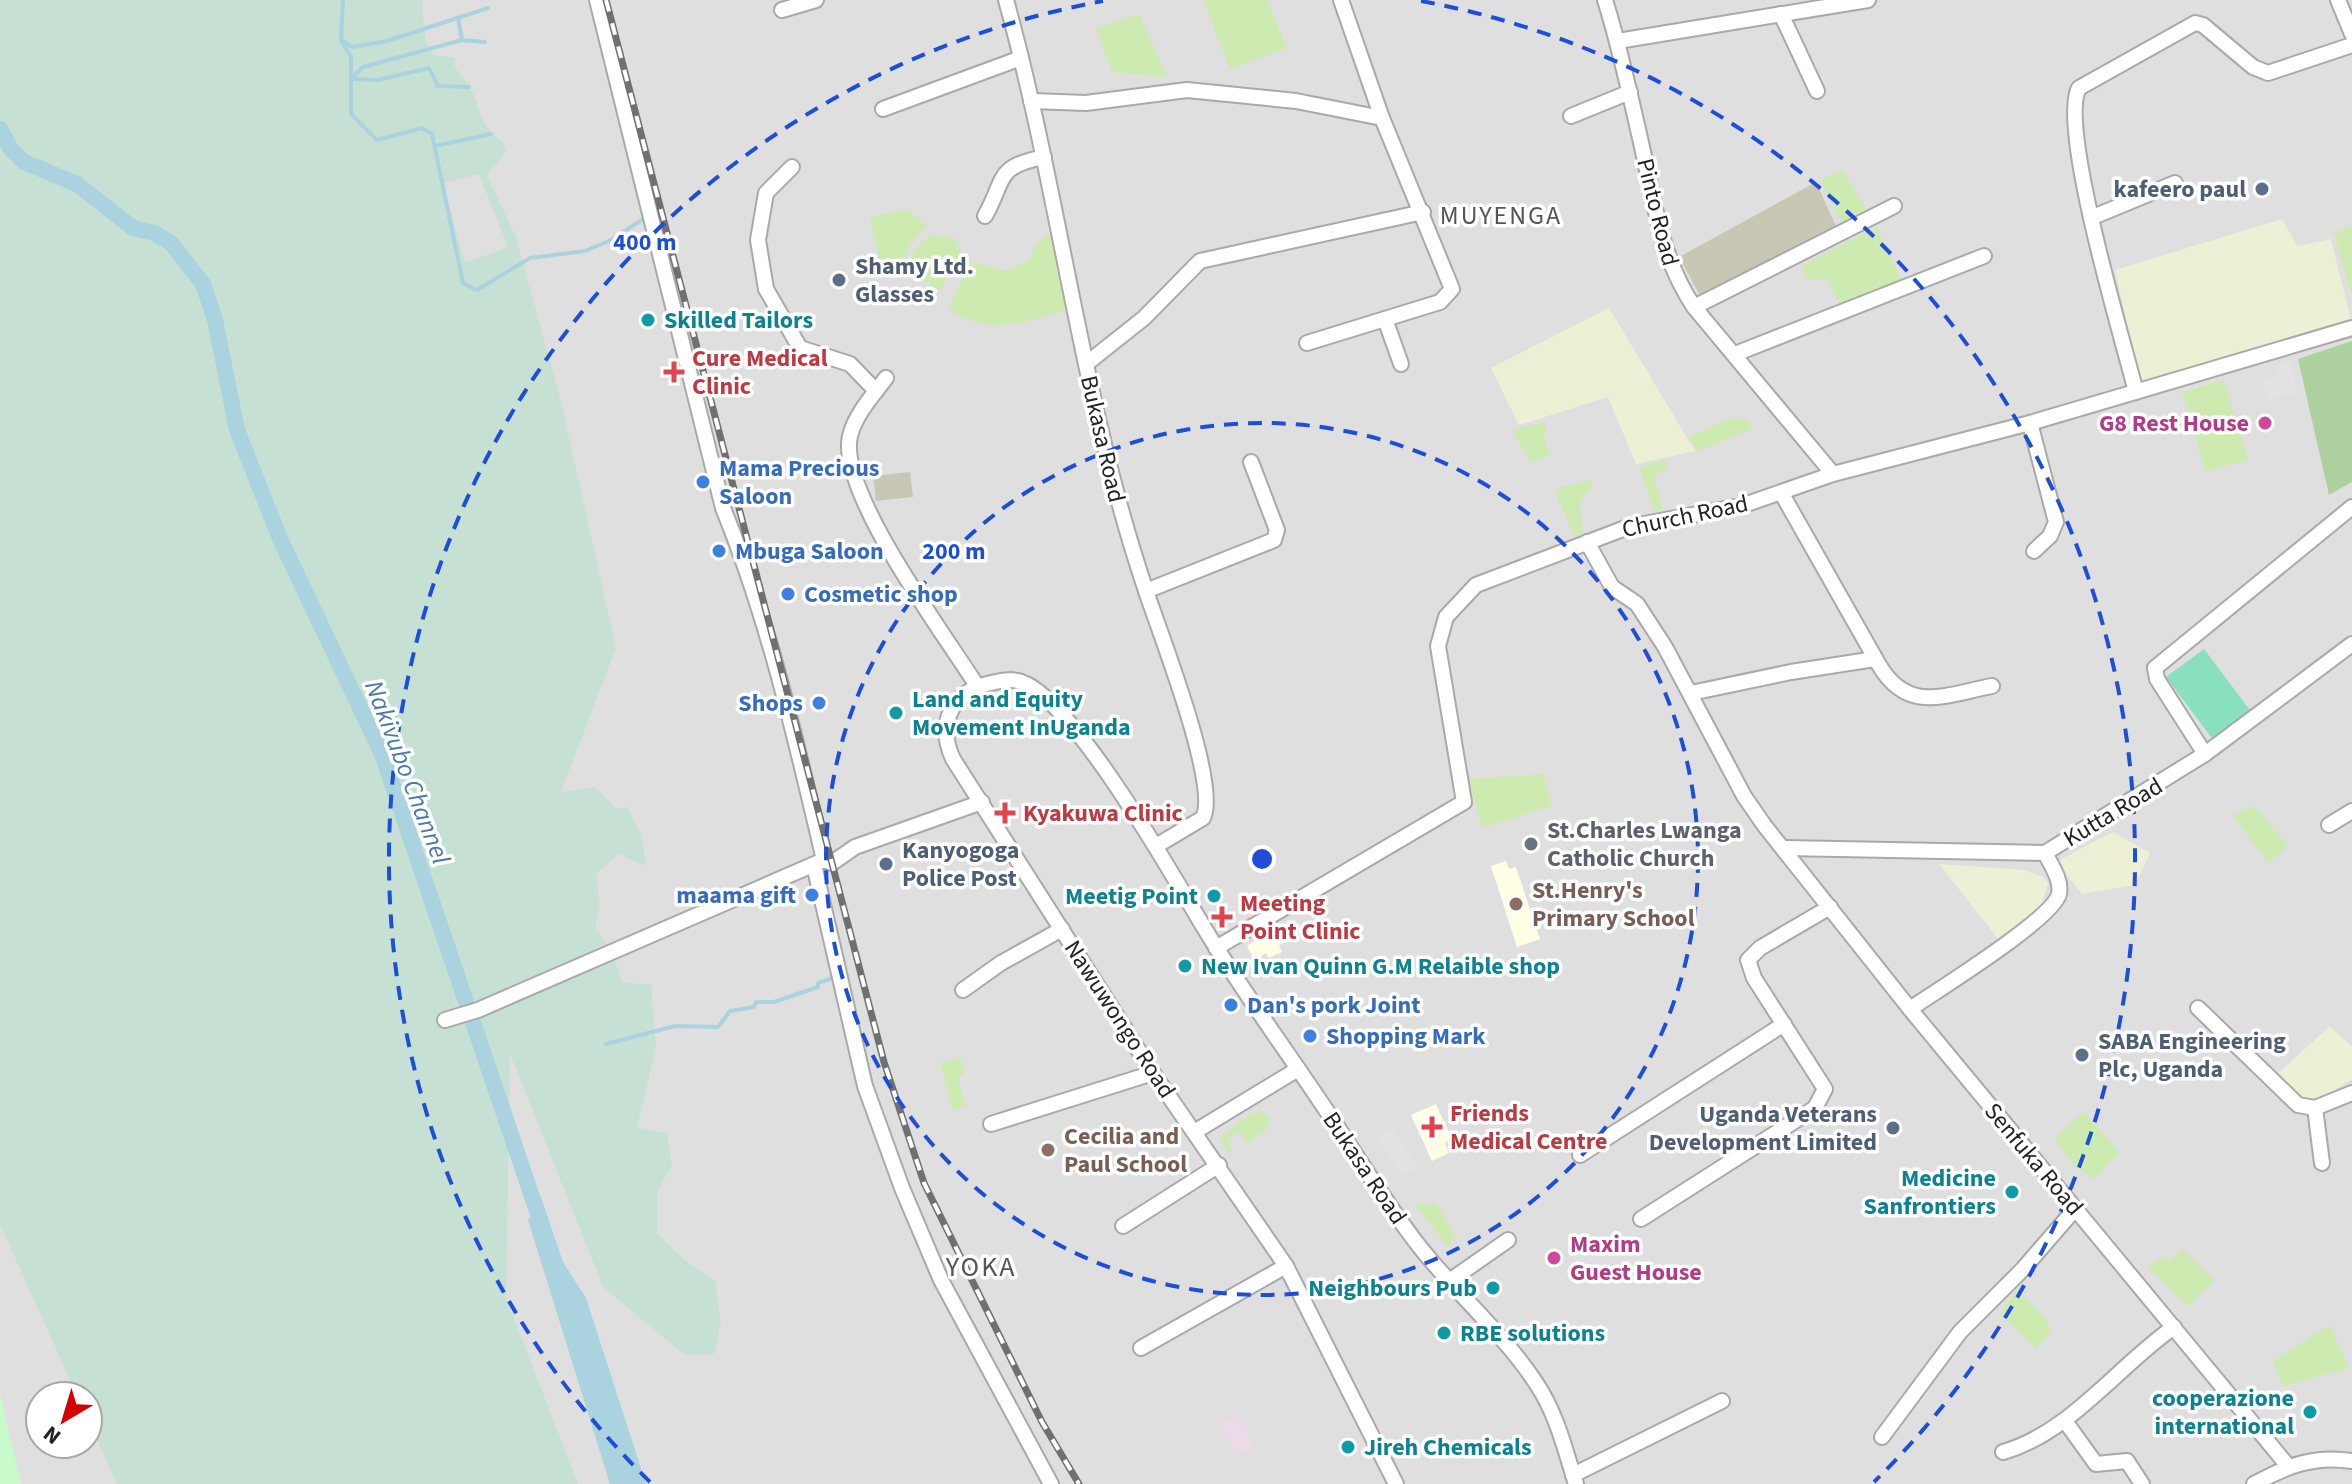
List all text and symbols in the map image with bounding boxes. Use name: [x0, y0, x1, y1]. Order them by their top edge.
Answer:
street label: Pinto Road: [1627, 155, 1688, 270]
place label: kafeero paul: [2114, 172, 2246, 207]
marker: kafeero paul: [2253, 180, 2271, 198]
district label: MUYENGA: [1440, 197, 1562, 234]
text: 400 m: [613, 225, 677, 260]
place label: Shamy Ltd. Glasses: [855, 249, 974, 312]
marker: Shamy Ltd. Glasses: [830, 271, 848, 289]
place label: Skilled Tailors: [664, 303, 813, 338]
marker: Skilled Tailors: [639, 311, 657, 329]
place label: Cure Medical Clinic: [692, 341, 828, 404]
marker: Cure Medical Clinic: [663, 361, 685, 383]
street label: Bukasa Road: [1071, 372, 1134, 506]
place label: G8 Rest House: [2099, 406, 2249, 441]
marker: G8 Rest House: [2256, 414, 2274, 432]
place label: Mama Precious Saloon: [719, 451, 879, 514]
marker: Mama Precious Saloon: [694, 473, 712, 491]
street label: Church Road: [1619, 486, 1751, 547]
place label: Mbuga Saloon: [735, 534, 884, 569]
text: 200 m: [922, 534, 986, 569]
marker: Mbuga Saloon: [710, 542, 728, 560]
place label: Cosmetic shop: [804, 577, 958, 612]
marker: Cosmetic shop: [779, 585, 797, 603]
water label: Nakivubo Channel: [355, 675, 460, 870]
place label: Land and Equity Movement InUganda: [912, 682, 1131, 745]
place label: Shops: [738, 686, 803, 721]
marker: Shops: [810, 694, 828, 712]
marker: Land and Equity Movement InUganda: [887, 704, 905, 722]
street label: Kutta Road: [2057, 769, 2170, 856]
place label: Kyakuwa Clinic: [1023, 796, 1183, 831]
marker: Kyakuwa Clinic: [994, 802, 1016, 824]
place label: St.Charles Lwanga Catholic Church: [1547, 813, 1742, 876]
place label: Kanyogoga Police Post: [902, 833, 1019, 896]
marker: St.Charles Lwanga Catholic Church: [1522, 835, 1540, 853]
centre of rings: [1248, 845, 1276, 873]
marker: Kanyogoga Police Post: [877, 855, 895, 873]
place label: St.Henry's Primary School: [1532, 873, 1695, 936]
place label: maama gift: [676, 878, 796, 913]
place label: Meetig Point: [1065, 879, 1198, 914]
marker: maama gift: [803, 886, 821, 904]
place label: Meeting Point Clinic: [1240, 886, 1361, 949]
marker: Meetig Point: [1205, 887, 1223, 905]
marker: St.Henry's Primary School: [1507, 895, 1525, 913]
marker: Meeting Point Clinic: [1211, 906, 1233, 928]
street label: Nawuwongo Road: [1055, 933, 1184, 1105]
place label: New Ivan Quinn G.M Relaible shop: [1201, 949, 1560, 984]
marker: New Ivan Quinn G.M Relaible shop: [1176, 957, 1194, 975]
place label: Dan's pork Joint: [1247, 988, 1420, 1023]
marker: Dan's pork Joint: [1222, 996, 1240, 1014]
place label: Shopping Mark: [1326, 1019, 1486, 1054]
place label: SABA Engineering Plc, Uganda: [2098, 1024, 2286, 1087]
marker: Shopping Mark: [1301, 1027, 1319, 1045]
marker: SABA Engineering Plc, Uganda: [2073, 1046, 2091, 1064]
street label: Senfuka Road: [1976, 1095, 2091, 1223]
place label: Friends Medical Centre: [1450, 1096, 1607, 1159]
place label: Uganda Veterans Development Limited: [1649, 1097, 1877, 1160]
street label: Bukasa Road: [1314, 1105, 1415, 1232]
marker: Friends Medical Centre: [1421, 1116, 1443, 1138]
place label: Cecilia and Paul School: [1064, 1119, 1187, 1182]
marker: Uganda Veterans Development Limited: [1884, 1119, 1902, 1137]
marker: Cecilia and Paul School: [1039, 1141, 1057, 1159]
place label: Medicine Sanfrontiers: [1864, 1161, 1996, 1224]
marker: Medicine Sanfrontiers: [2003, 1183, 2021, 1201]
place label: Maxim Guest House: [1570, 1227, 1702, 1290]
district label: YOKA: [945, 1247, 1016, 1287]
marker: Maxim Guest House: [1545, 1249, 1563, 1267]
place label: Neighbours Pub: [1308, 1271, 1477, 1306]
marker: Neighbours Pub: [1484, 1279, 1502, 1297]
place label: RBE solutions: [1460, 1316, 1605, 1351]
marker: RBE solutions: [1435, 1324, 1453, 1342]
north arrow: [24, 1380, 104, 1460]
place label: cooperazione international: [2152, 1381, 2294, 1444]
marker: cooperazione international: [2301, 1403, 2319, 1421]
text: N: [37, 1418, 68, 1452]
place label: Jireh Chemicals: [1364, 1430, 1532, 1465]
marker: Jireh Chemicals: [1339, 1438, 1357, 1456]

